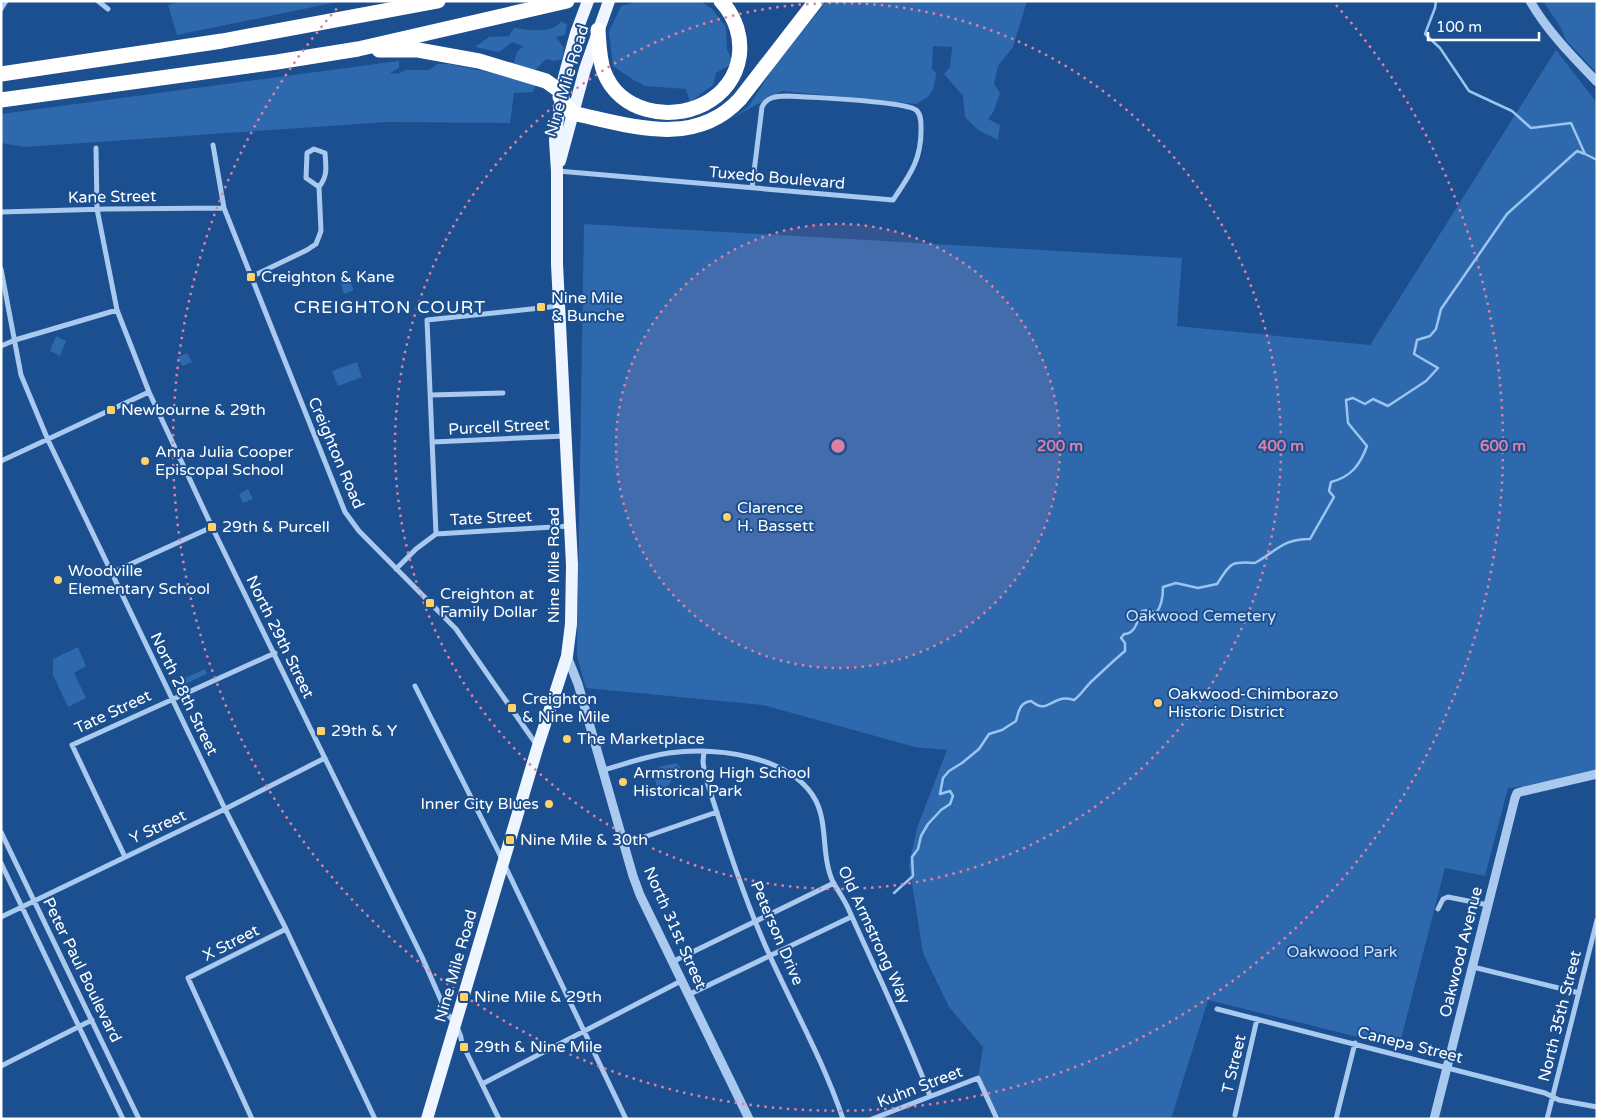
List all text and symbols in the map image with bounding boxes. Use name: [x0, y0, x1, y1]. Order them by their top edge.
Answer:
scale bar: [1428, 10, 1539, 42]
text: 100 m: [1436, 18, 1482, 36]
street label: Nine Mile Road: [540, 22, 594, 140]
street label: Tuxedo Boulevard: [708, 162, 846, 194]
street label: Kane Street: [68, 186, 156, 208]
place label: Creighton & Kane: [261, 267, 395, 287]
marker: Creighton & Kane: [245, 271, 257, 283]
place label: Nine Mile & Bunche: [551, 288, 625, 326]
district label: CREIGHTON COURT: [294, 296, 486, 318]
marker: Nine Mile & Bunche: [535, 301, 547, 313]
street label: Creighton Road: [303, 394, 369, 512]
place label: Newbourne & 29th: [121, 400, 266, 420]
marker: Newbourne & 29th: [105, 404, 117, 416]
street label: Purcell Street: [448, 414, 550, 440]
centre of rings: [829, 437, 847, 455]
text: 200 m: [1037, 437, 1083, 455]
text: 400 m: [1258, 437, 1304, 455]
text: 600 m: [1480, 437, 1526, 455]
place label: Anna Julia Cooper Episcopal School: [155, 442, 294, 480]
marker: Anna Julia Cooper Episcopal School: [139, 455, 151, 467]
place label: Clarence H. Bassett: [737, 498, 814, 536]
street label: Tate Street: [449, 506, 533, 530]
street label: Nine Mile Road: [544, 507, 564, 623]
marker: Clarence H. Bassett: [721, 511, 733, 523]
place label: 29th & Purcell: [222, 517, 330, 537]
marker: 29th & Purcell: [206, 521, 218, 533]
place label: Woodville Elementary School: [68, 561, 210, 599]
street label: North 29th Street: [242, 572, 318, 702]
marker: Woodville Elementary School: [52, 574, 64, 586]
place label: Creighton at Family Dollar: [440, 584, 538, 622]
marker: Creighton at Family Dollar: [424, 597, 436, 609]
park label: Oakwood Cemetery: [1126, 606, 1277, 626]
street label: North 28th Street: [146, 629, 222, 759]
place label: Oakwood-Chimborazo Historic District: [1168, 684, 1338, 722]
street label: Tate Street: [72, 686, 154, 738]
place label: Creighton & Nine Mile: [522, 689, 610, 727]
marker: Oakwood-Chimborazo Historic District: [1152, 697, 1164, 709]
marker: Creighton & Nine Mile: [506, 702, 518, 714]
place label: 29th & Y: [331, 721, 397, 741]
marker: 29th & Y: [315, 725, 327, 737]
place label: The Marketplace: [577, 729, 705, 749]
marker: The Marketplace: [561, 733, 573, 745]
place label: Armstrong High School Historical Park: [633, 763, 810, 801]
marker: Armstrong High School Historical Park: [617, 776, 629, 788]
place label: Inner City Blues: [420, 794, 539, 814]
marker: Inner City Blues: [543, 798, 555, 810]
street label: Y Street: [127, 805, 189, 849]
place label: Nine Mile & 30th: [520, 830, 648, 850]
marker: Nine Mile & 30th: [504, 834, 516, 846]
street label: Old Armstrong Way: [833, 863, 915, 1008]
street label: North 31st Street: [639, 864, 711, 992]
street label: Peterson Drive: [746, 878, 808, 988]
street label: Oakwood Avenue: [1435, 885, 1487, 1019]
street label: Peter Paul Boulevard: [38, 894, 126, 1046]
street label: Nine Mile Road: [430, 907, 482, 1025]
street label: X Street: [199, 920, 263, 966]
park label: Oakwood Park: [1287, 942, 1398, 962]
street label: North 35th Street: [1534, 948, 1586, 1084]
place label: Nine Mile & 29th: [474, 987, 602, 1007]
marker: Nine Mile & 29th: [458, 991, 470, 1003]
street label: Canepa Street: [1355, 1022, 1465, 1068]
street label: T Street: [1218, 1033, 1250, 1095]
place label: 29th & Nine Mile: [474, 1037, 602, 1057]
marker: 29th & Nine Mile: [458, 1041, 470, 1053]
street label: Kuhn Street: [874, 1062, 966, 1112]

